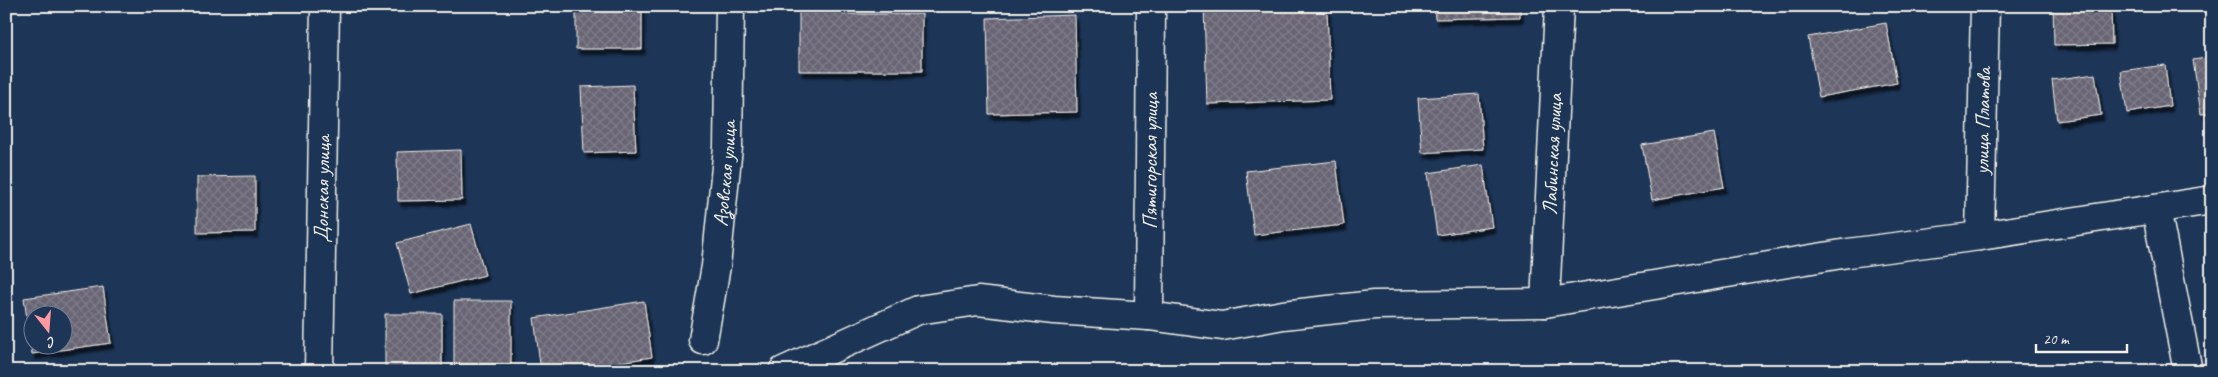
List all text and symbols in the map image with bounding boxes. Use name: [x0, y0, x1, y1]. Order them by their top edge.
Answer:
street label: улица Платова: [1968, 65, 1997, 177]
street label: Пятигорская улица: [1137, 91, 1163, 229]
street label: Лабинская улица: [1536, 91, 1568, 215]
street label: Азовская улица: [707, 118, 741, 227]
street label: Донская улица: [308, 133, 336, 243]
north arrow: [22, 304, 72, 354]
scale bar: [2036, 322, 2127, 354]
text: 20 m: [2043, 330, 2070, 349]
text: С: [44, 333, 57, 352]

